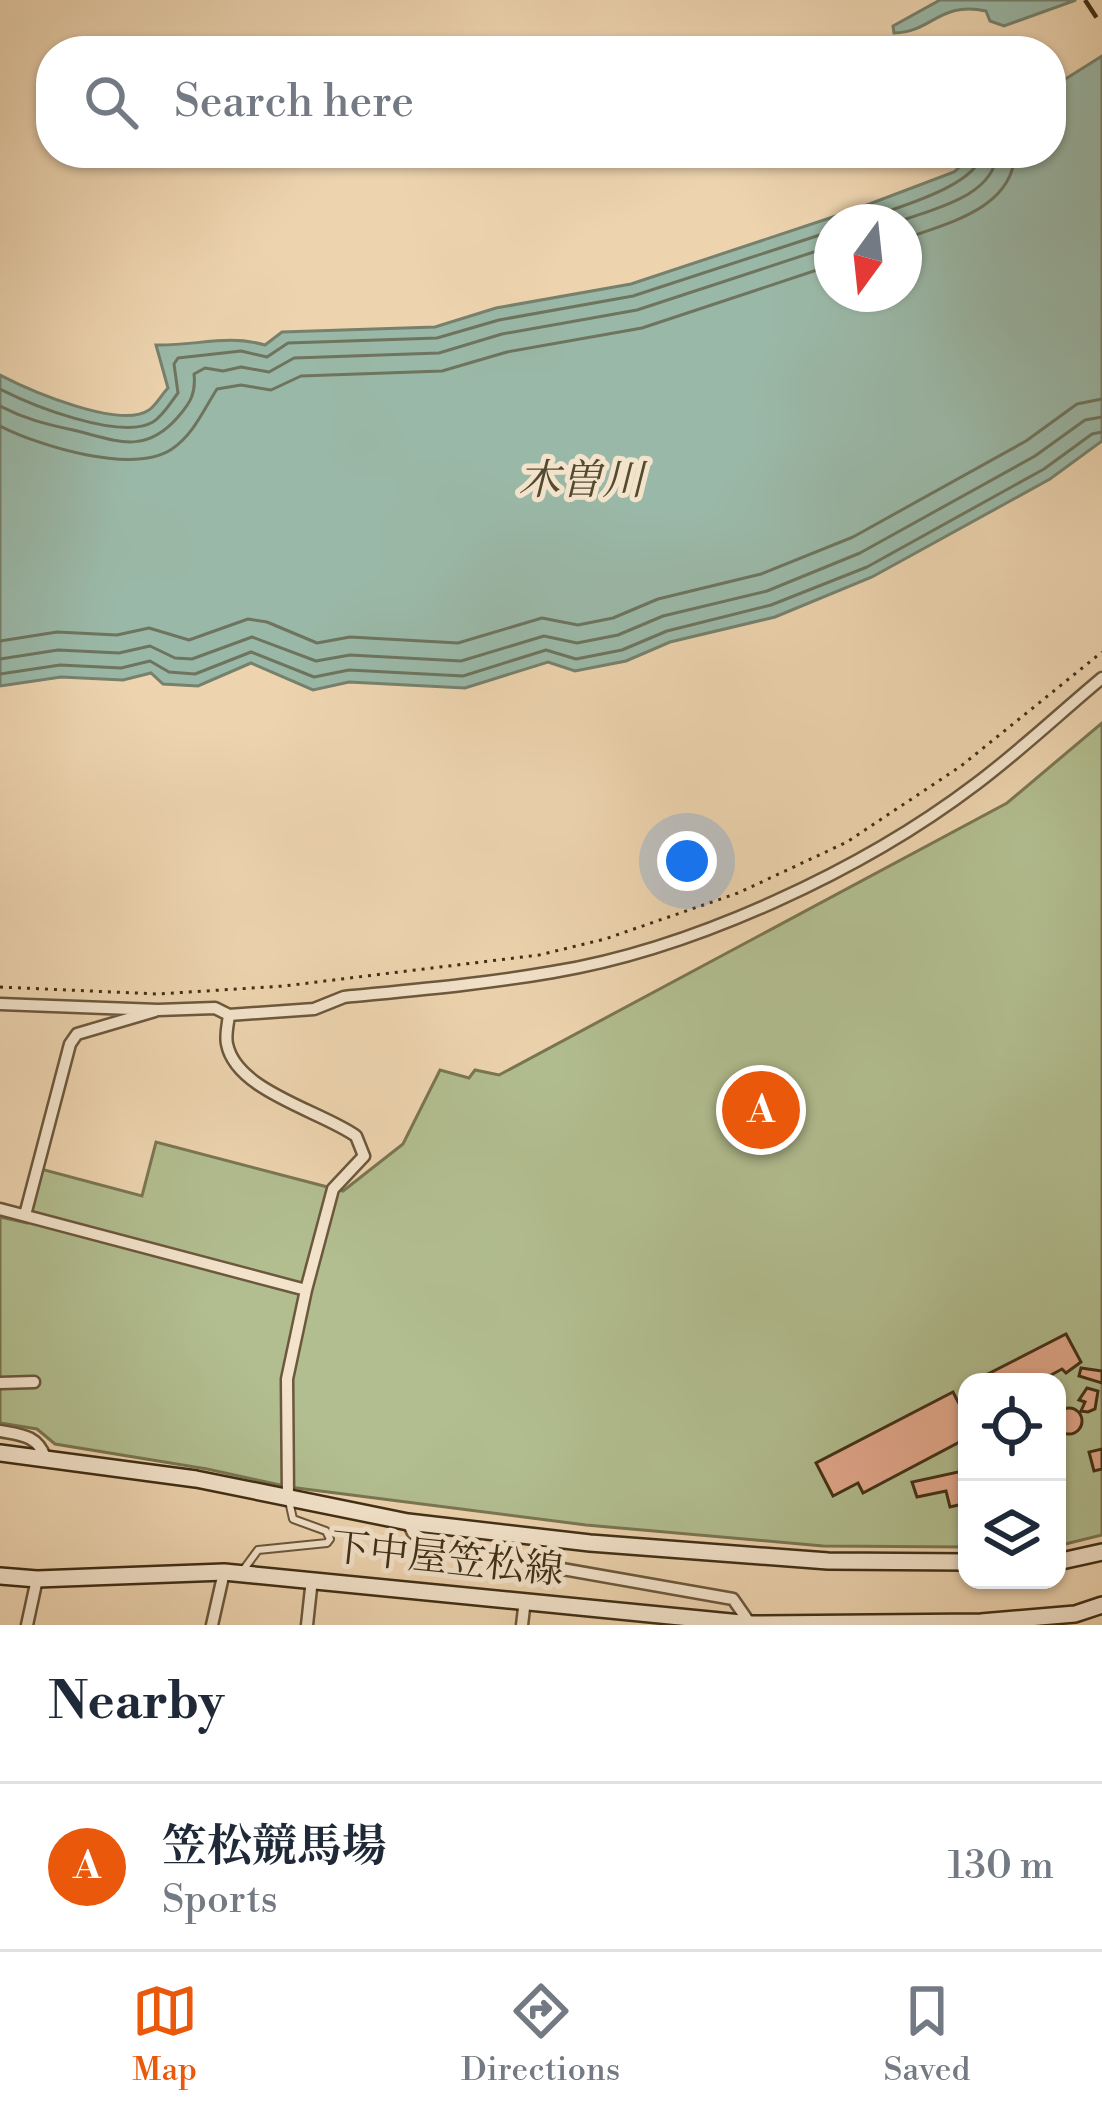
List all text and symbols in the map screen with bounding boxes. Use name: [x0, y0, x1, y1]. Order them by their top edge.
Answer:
search box: [36, 36, 1066, 168]
icon: search: [78, 69, 144, 135]
text: Search here: [174, 74, 414, 131]
north arrow: [814, 204, 922, 312]
water label: 木曽川: [518, 455, 648, 508]
your location: [657, 831, 717, 891]
pin: A: [722, 1065, 800, 1155]
map controls: [958, 1373, 1066, 1589]
button: locate: [958, 1373, 1066, 1481]
button: layers: [958, 1481, 1066, 1589]
street label: 下中屋笠松線: [328, 1523, 566, 1597]
text: Nearby: [48, 1671, 224, 1735]
text: 笠松競馬場: [162, 1819, 387, 1876]
text: A: [73, 1842, 101, 1891]
text: 130 m: [948, 1842, 1054, 1891]
text: Sports: [162, 1876, 278, 1925]
tab: Map: [132, 1978, 198, 2091]
tab: Directions: [461, 1978, 620, 2091]
tab: Saved: [884, 1978, 970, 2091]

